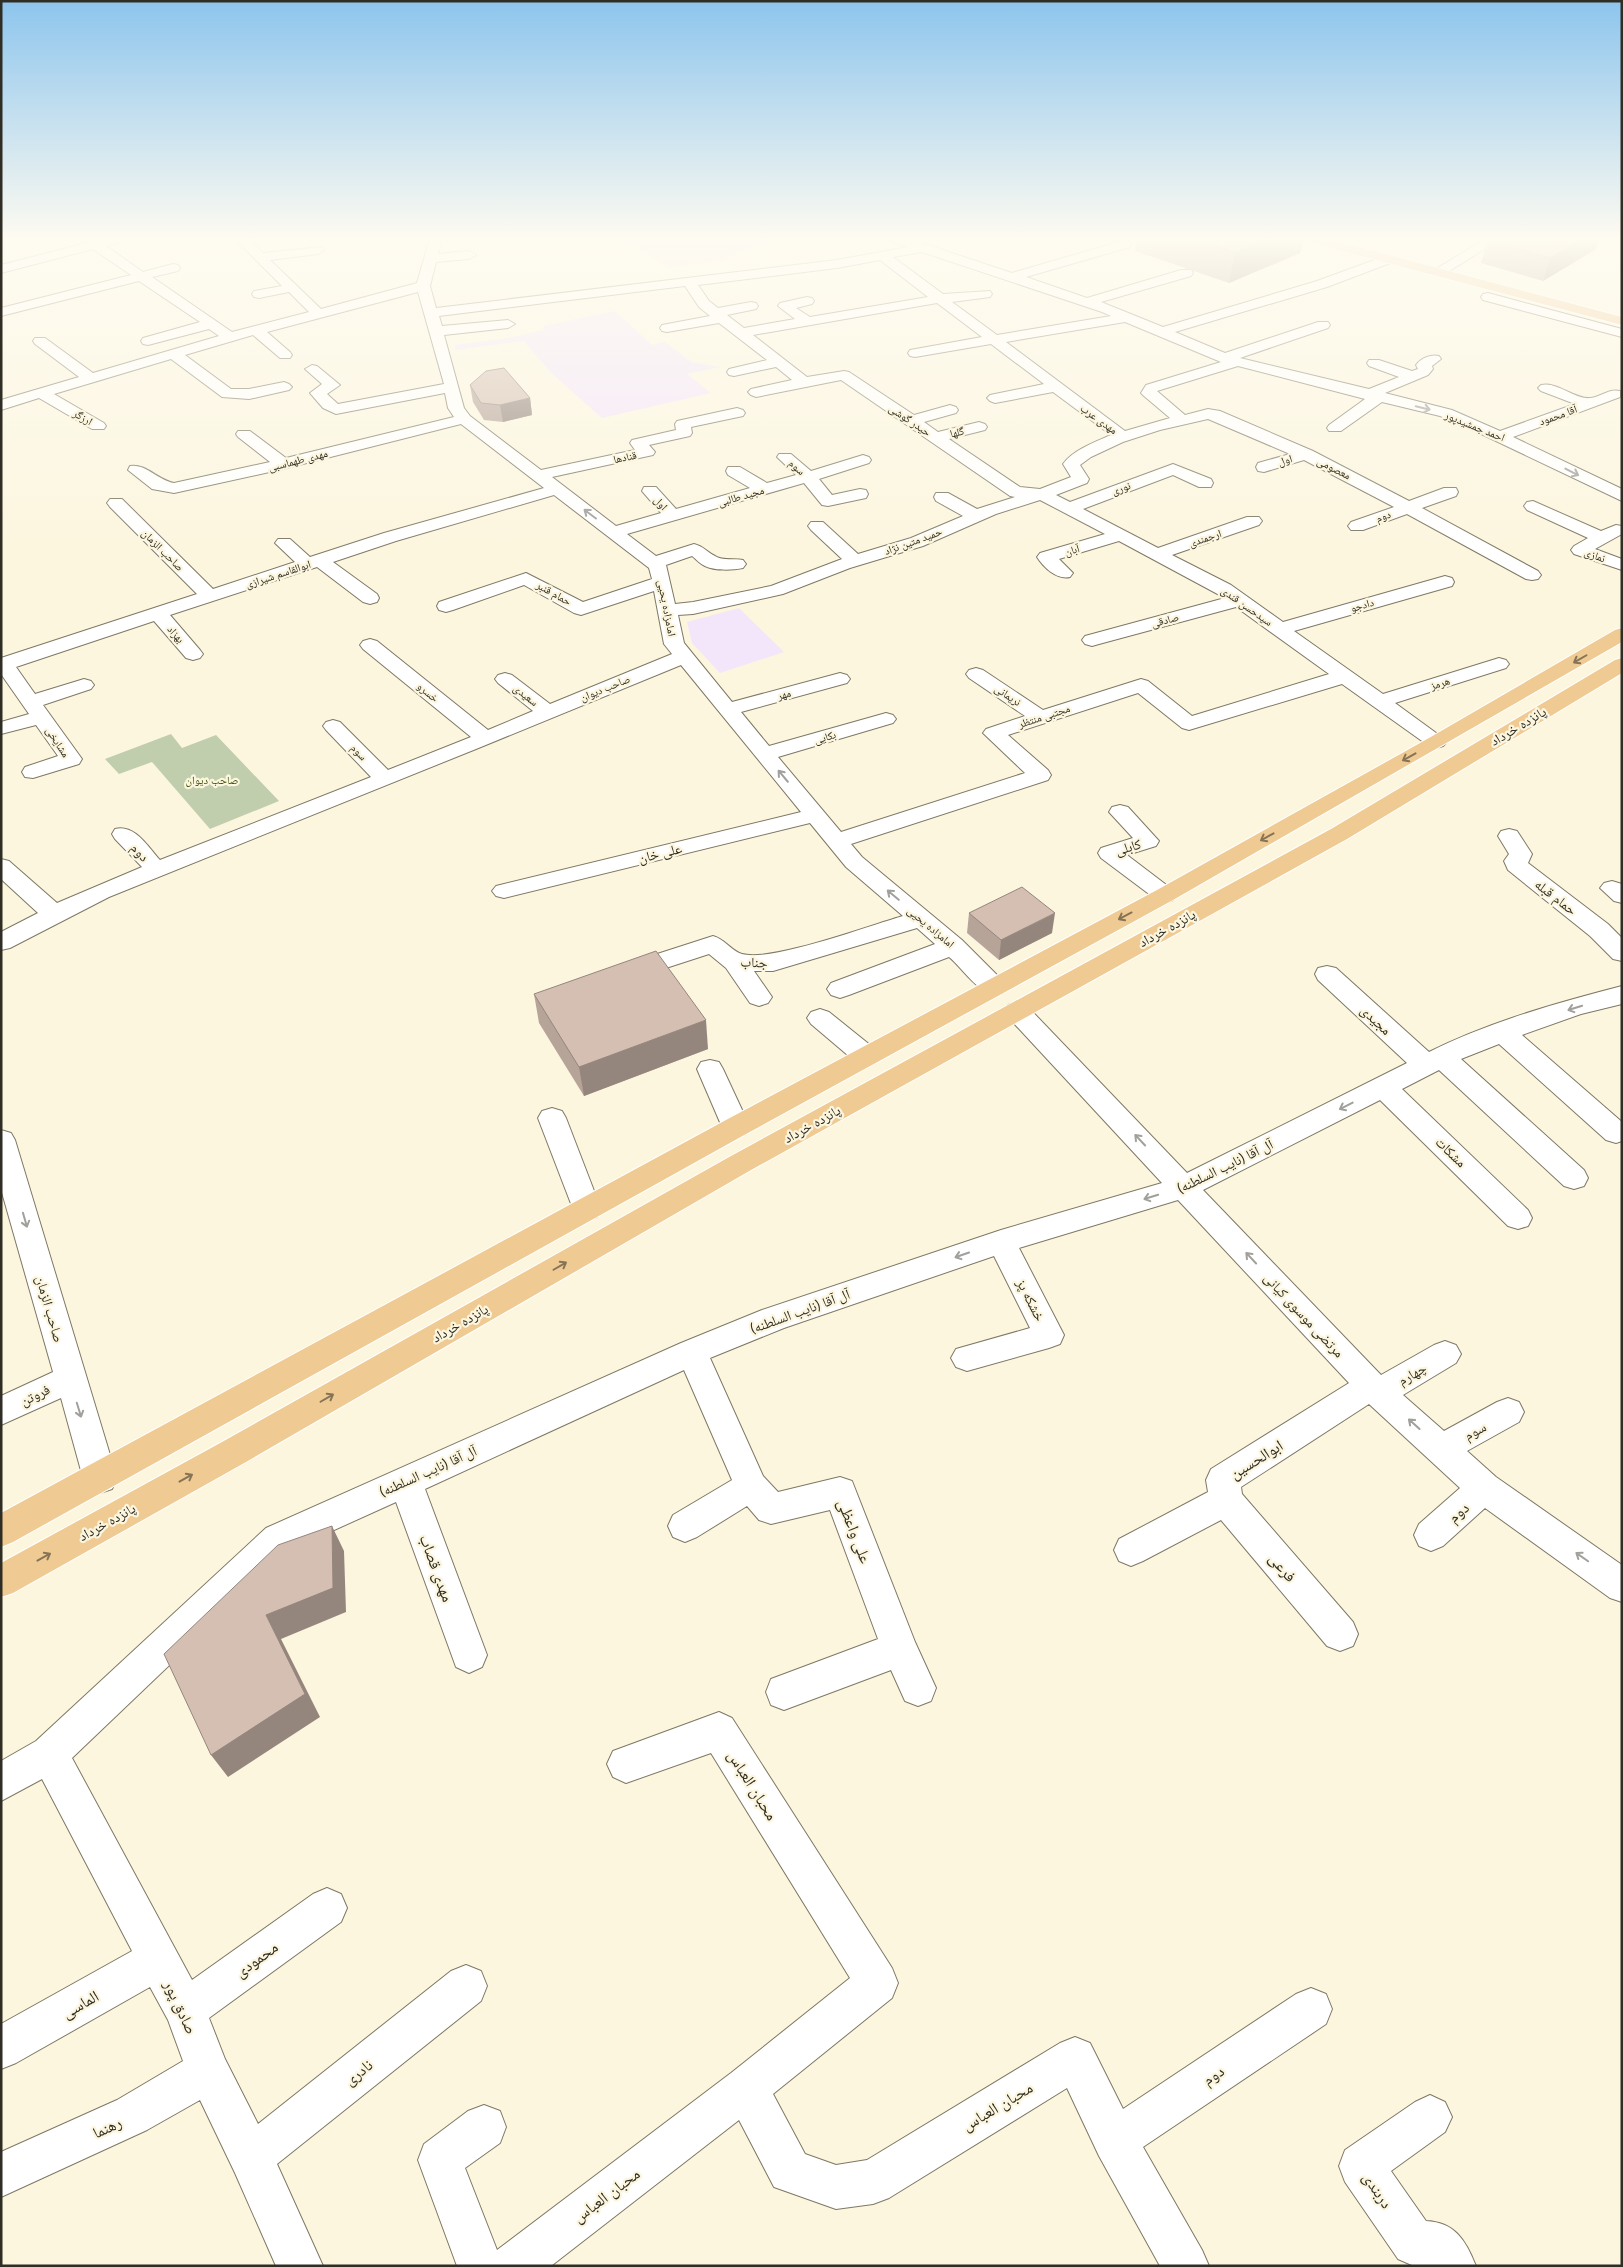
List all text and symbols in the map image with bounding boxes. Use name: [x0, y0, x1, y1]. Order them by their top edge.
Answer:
street label: حیدر گوشی: [886, 401, 934, 439]
street label: مهدی عرب: [1078, 401, 1120, 437]
street label: آقا محمود: [1537, 402, 1579, 427]
one-way arrow: [1414, 404, 1430, 413]
street label: ارزگر: [70, 405, 95, 427]
street label: احمد جمشیدپور: [1442, 407, 1507, 444]
street label: گلها: [948, 423, 966, 440]
street label: مهدی طهماسبی: [267, 446, 329, 474]
street label: قنادها: [612, 448, 638, 465]
street label: اول: [1276, 451, 1294, 469]
street label: معصومی: [1315, 454, 1353, 482]
street label: سوم: [786, 456, 808, 478]
one-way arrow: [1564, 467, 1579, 477]
street label: نوری: [1110, 478, 1132, 498]
street label: مجید طالبی: [716, 483, 766, 509]
street label: اول: [651, 493, 671, 513]
street label: دوم: [1373, 507, 1393, 525]
one-way arrow: [584, 508, 597, 519]
street label: حمید متین نژاد: [882, 524, 944, 558]
street label: صاحب الزمان: [139, 526, 187, 574]
street label: ارجمندی: [1187, 526, 1223, 550]
street label: آبان: [1063, 541, 1081, 559]
street label: نمازی: [1583, 545, 1607, 565]
street label: ابوالقاسم شیرازی: [244, 557, 313, 592]
street label: حمام قنبر: [533, 577, 574, 608]
street label: امامزاده یحیی: [655, 579, 679, 637]
street label: سیدحسن قندی: [1218, 583, 1276, 629]
street label: دادجو: [1349, 595, 1376, 614]
street label: صادقی: [1150, 610, 1180, 630]
street label: بهزاد: [165, 622, 187, 645]
one-way arrow: [1573, 654, 1587, 664]
street label: صاحب دیوان: [578, 672, 632, 704]
street label: هرمز: [1428, 673, 1451, 692]
street label: خسرو: [415, 679, 442, 704]
street label: سعیدی: [511, 681, 541, 709]
street label: نریمانی: [992, 681, 1024, 709]
street label: مهر: [775, 685, 792, 702]
street label: مجتبی منتظر: [1015, 701, 1072, 731]
street label: پانزده خرداد: [1487, 702, 1550, 750]
street label: مشایخی: [43, 724, 73, 760]
street label: بکایی: [812, 727, 838, 747]
street label: سوم: [348, 741, 370, 763]
one-way arrow: [1402, 753, 1416, 763]
one-way arrow: [778, 770, 789, 783]
park label: صاحب دیوان: [186, 773, 238, 787]
one-way arrow: [1260, 833, 1275, 842]
street label: کابلی: [1113, 835, 1143, 859]
street label: دوم: [126, 839, 153, 866]
street label: علی خان: [636, 839, 684, 867]
street label: حمام قبله: [1531, 875, 1581, 920]
one-way arrow: [887, 890, 900, 901]
street label: امامزاده یحیی: [905, 903, 957, 951]
street label: پانزده خرداد: [1135, 905, 1199, 951]
one-way arrow: [1118, 912, 1133, 921]
street label: جناب: [740, 953, 768, 971]
street label: مجیدی: [1357, 1001, 1395, 1039]
one-way arrow: [1567, 1003, 1583, 1013]
street label: پانزده خرداد: [780, 1101, 844, 1147]
one-way arrow: [1338, 1101, 1353, 1111]
street label: مشکات: [1432, 1133, 1470, 1170]
one-way arrow: [1134, 1134, 1146, 1146]
street label: آل آقا (نایب السلطنه): [1174, 1135, 1276, 1197]
one-way arrow: [1144, 1193, 1160, 1203]
one-way arrow: [20, 1212, 30, 1228]
one-way arrow: [955, 1251, 971, 1260]
one-way arrow: [1245, 1252, 1257, 1265]
one-way arrow: [552, 1261, 567, 1271]
street label: مرتضی موسوی کیانی: [1260, 1269, 1348, 1361]
street label: صاحب الزمان: [32, 1274, 68, 1344]
street label: خشکه پز: [1012, 1275, 1049, 1324]
street label: آل آقا (نایب السلطنه): [748, 1285, 853, 1337]
street label: پانزده خرداد: [428, 1300, 492, 1347]
street label: چهارم: [1394, 1359, 1430, 1390]
street label: فروتن: [17, 1380, 53, 1410]
one-way arrow: [320, 1393, 334, 1403]
one-way arrow: [75, 1402, 85, 1418]
one-way arrow: [1407, 1418, 1420, 1430]
street label: سوم: [1461, 1418, 1490, 1445]
street label: ابوالحسین: [1226, 1435, 1287, 1484]
street label: آل آقا (نایب السلطنه): [377, 1441, 480, 1500]
one-way arrow: [178, 1473, 192, 1483]
street label: علی واعظی: [833, 1496, 876, 1566]
street label: دوم: [1443, 1497, 1473, 1527]
street label: پانزده خرداد: [75, 1499, 139, 1545]
street label: مهدی قصاب: [415, 1531, 458, 1605]
street label: فرعی: [1264, 1548, 1301, 1586]
one-way arrow: [36, 1552, 50, 1562]
one-way arrow: [1576, 1552, 1589, 1563]
street label: محبان العباس: [723, 1746, 782, 1824]
street label: محمودی: [230, 1937, 282, 1982]
street label: صادق پور: [159, 1976, 202, 2037]
street label: الماسی: [58, 1985, 103, 2023]
street label: نادری: [340, 2055, 377, 2090]
street label: دوم: [1198, 2061, 1228, 2090]
street label: محبان العباس: [958, 2077, 1036, 2136]
street label: رهنما: [89, 2112, 125, 2142]
street label: محبان العباس: [568, 2163, 644, 2228]
street label: دربندی: [1358, 2168, 1397, 2212]

